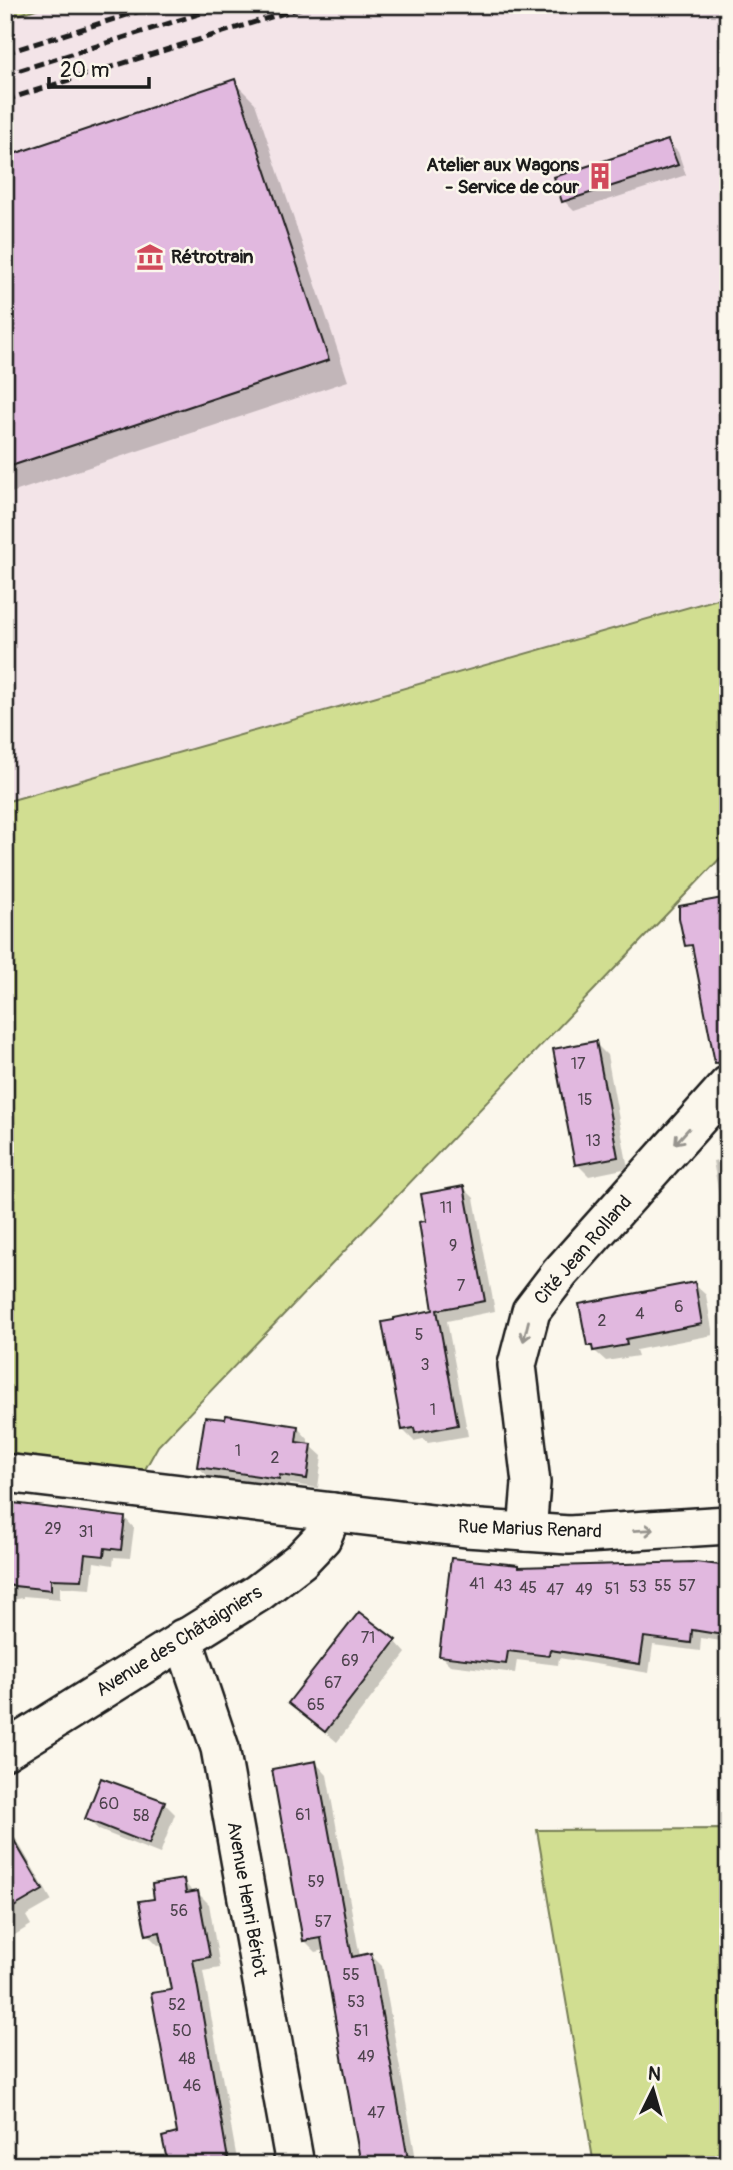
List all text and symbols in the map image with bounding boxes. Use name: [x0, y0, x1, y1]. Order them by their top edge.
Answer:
scale bar: [49, 46, 149, 90]
text: 20 m: [60, 57, 109, 84]
place label: Atelier aux Wagons - Service de cour: [426, 153, 580, 199]
building icon: Atelier aux Wagons - Service de cour: [585, 161, 615, 191]
museum icon: Rétrotrain: [135, 242, 165, 272]
place label: Rétrotrain: [171, 245, 254, 269]
house number: 17: [571, 1054, 586, 1074]
house number: 15: [578, 1090, 592, 1110]
one-way arrow: [674, 1127, 690, 1145]
house number: 13: [585, 1131, 601, 1151]
street label: Cité Jean Rolland: [529, 1190, 637, 1310]
house number: 11: [440, 1198, 452, 1218]
house number: 9: [449, 1236, 457, 1256]
house number: 7: [457, 1276, 466, 1296]
house number: 6: [674, 1297, 684, 1317]
house number: 4: [635, 1304, 645, 1324]
house number: 2: [598, 1311, 607, 1331]
one-way arrow: [519, 1319, 532, 1342]
house number: 5: [415, 1325, 423, 1345]
house number: 3: [421, 1355, 430, 1375]
house number: 1: [430, 1400, 436, 1420]
house number: 1: [235, 1441, 241, 1461]
house number: 2: [271, 1448, 280, 1468]
street label: Rue Marius Renard: [458, 1514, 602, 1544]
house number: 29: [44, 1519, 62, 1539]
house number: 31: [78, 1522, 94, 1542]
one-way arrow: [633, 1524, 656, 1537]
house number: 41: [469, 1574, 485, 1594]
house number: 43: [494, 1576, 512, 1596]
house number: 55: [654, 1576, 672, 1596]
house number: 57: [678, 1576, 696, 1596]
house number: 53: [629, 1577, 647, 1597]
house number: 45: [519, 1578, 537, 1598]
house number: 51: [605, 1579, 619, 1599]
street label: Avenue des Châtaigniers: [91, 1580, 267, 1702]
house number: 47: [546, 1580, 564, 1600]
house number: 49: [575, 1580, 593, 1600]
house number: 71: [361, 1628, 375, 1648]
house number: 69: [341, 1651, 359, 1671]
house number: 67: [324, 1673, 342, 1693]
house number: 65: [307, 1695, 325, 1715]
house number: 60: [99, 1794, 119, 1814]
house number: 61: [295, 1805, 311, 1825]
house number: 58: [133, 1806, 149, 1826]
street label: Avenue Henri Bériot: [222, 1820, 272, 1979]
house number: 59: [308, 1872, 324, 1892]
house number: 56: [170, 1901, 188, 1921]
house number: 57: [314, 1912, 332, 1932]
house number: 55: [342, 1965, 360, 1985]
house number: 53: [347, 1992, 365, 2012]
house number: 52: [168, 1995, 186, 2015]
house number: 50: [172, 2021, 192, 2041]
house number: 51: [354, 2021, 368, 2041]
house number: 49: [357, 2047, 375, 2067]
house number: 48: [178, 2049, 196, 2069]
north arrow: [618, 2054, 688, 2124]
text: N: [647, 2062, 662, 2087]
house number: 46: [183, 2076, 201, 2096]
house number: 47: [367, 2103, 385, 2123]

